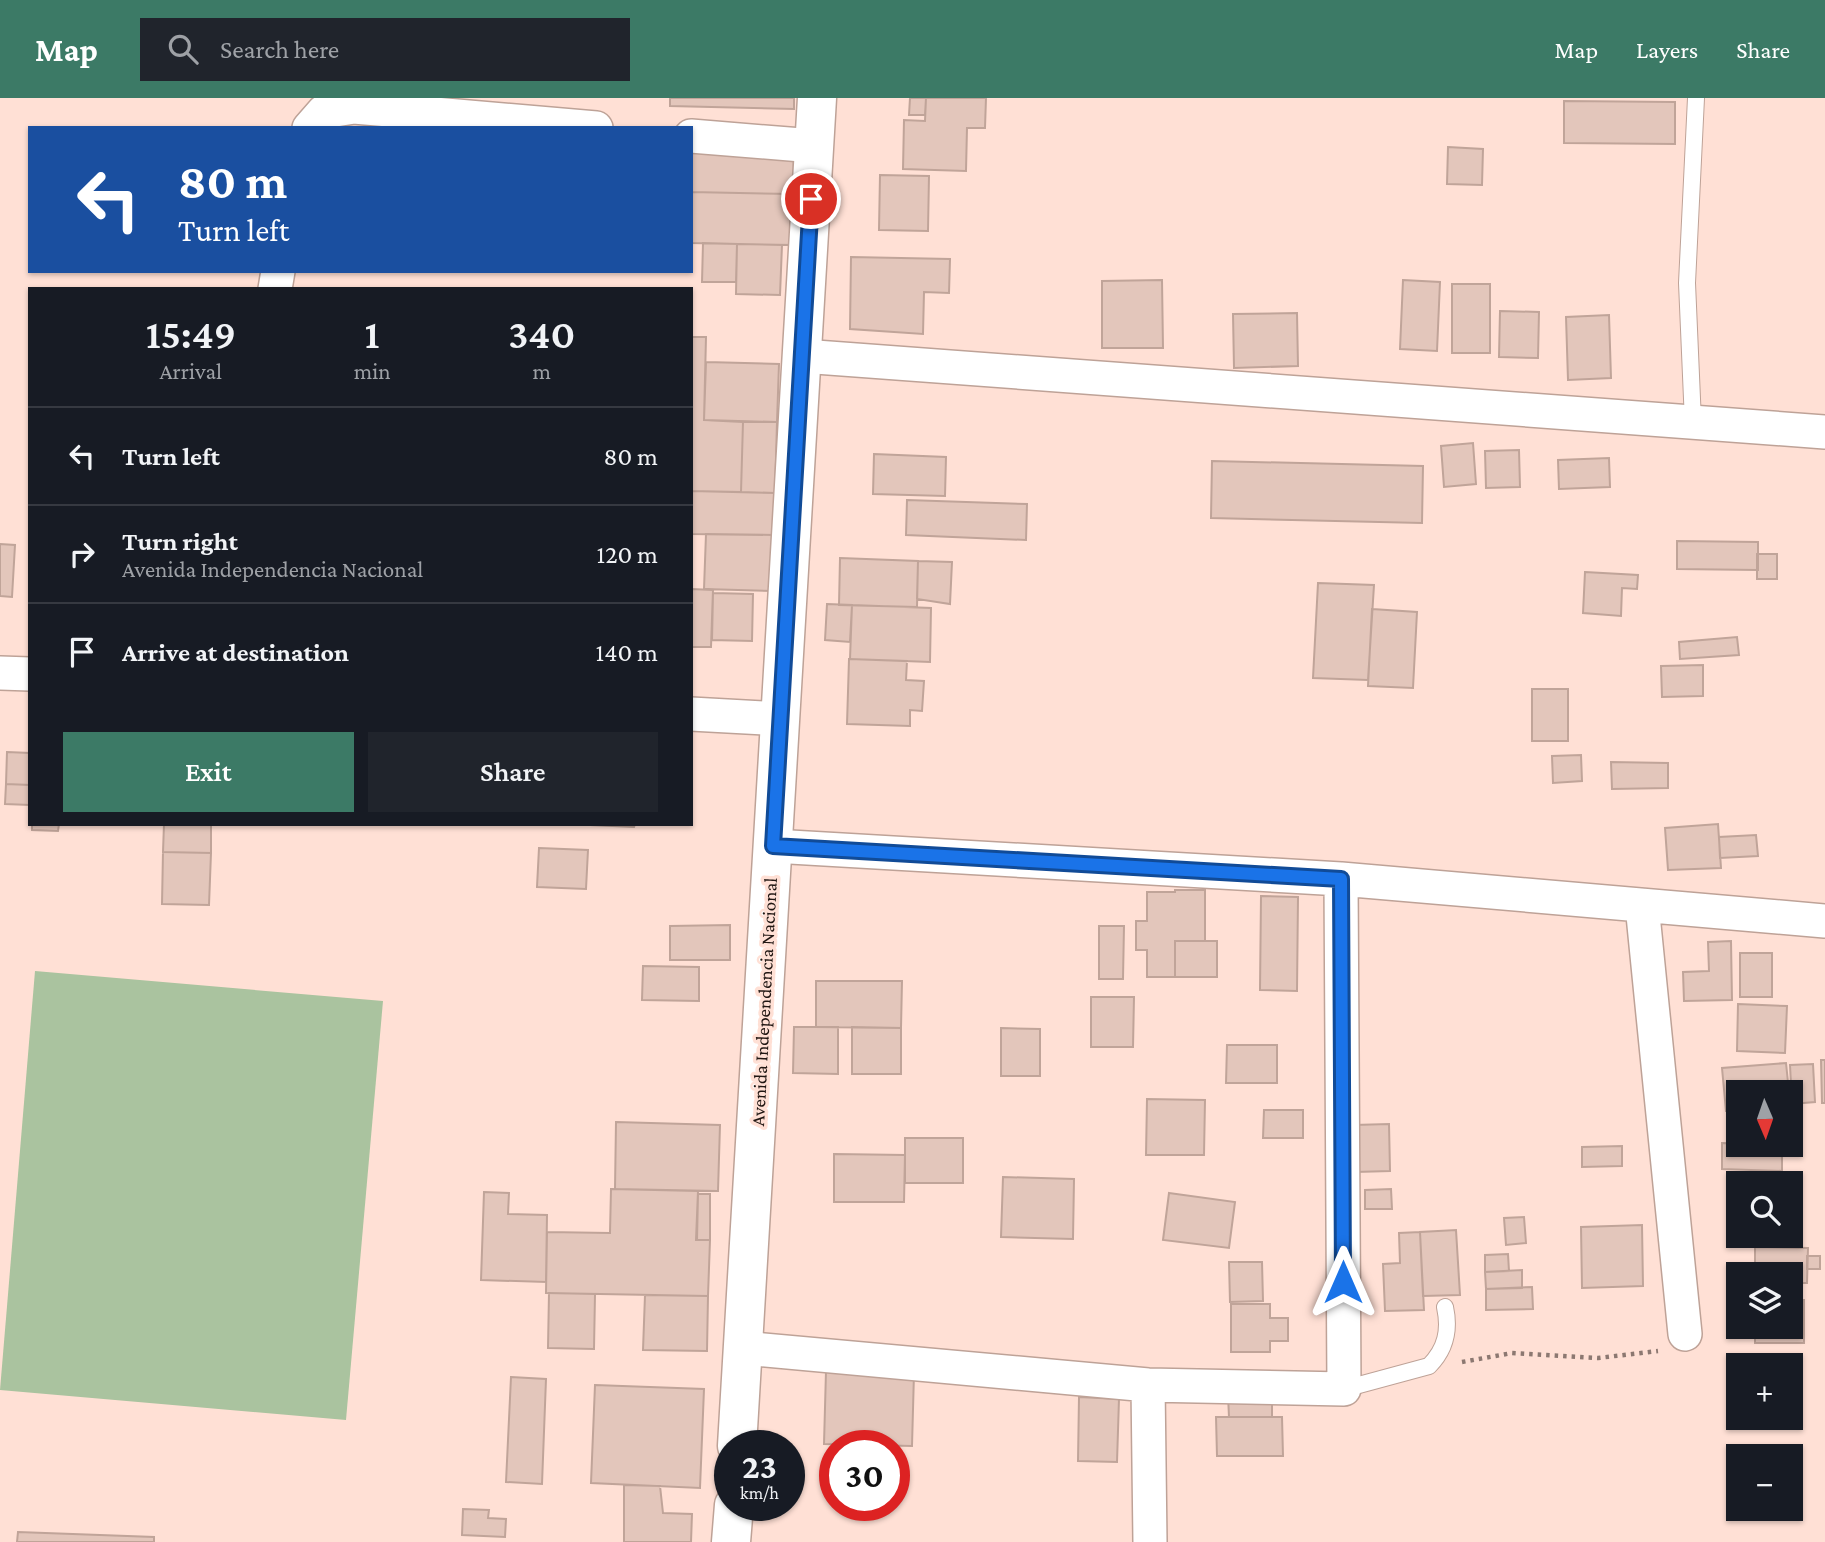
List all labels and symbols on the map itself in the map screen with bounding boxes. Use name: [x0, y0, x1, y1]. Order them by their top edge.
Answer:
pin: [781, 169, 841, 229]
street label: Avenida Independencia Nacional: [747, 877, 781, 1127]
north arrow: [1726, 1080, 1802, 1157]
position arrow: [1306, 1245, 1380, 1319]
speed limit sign: 30: [819, 1430, 910, 1521]

